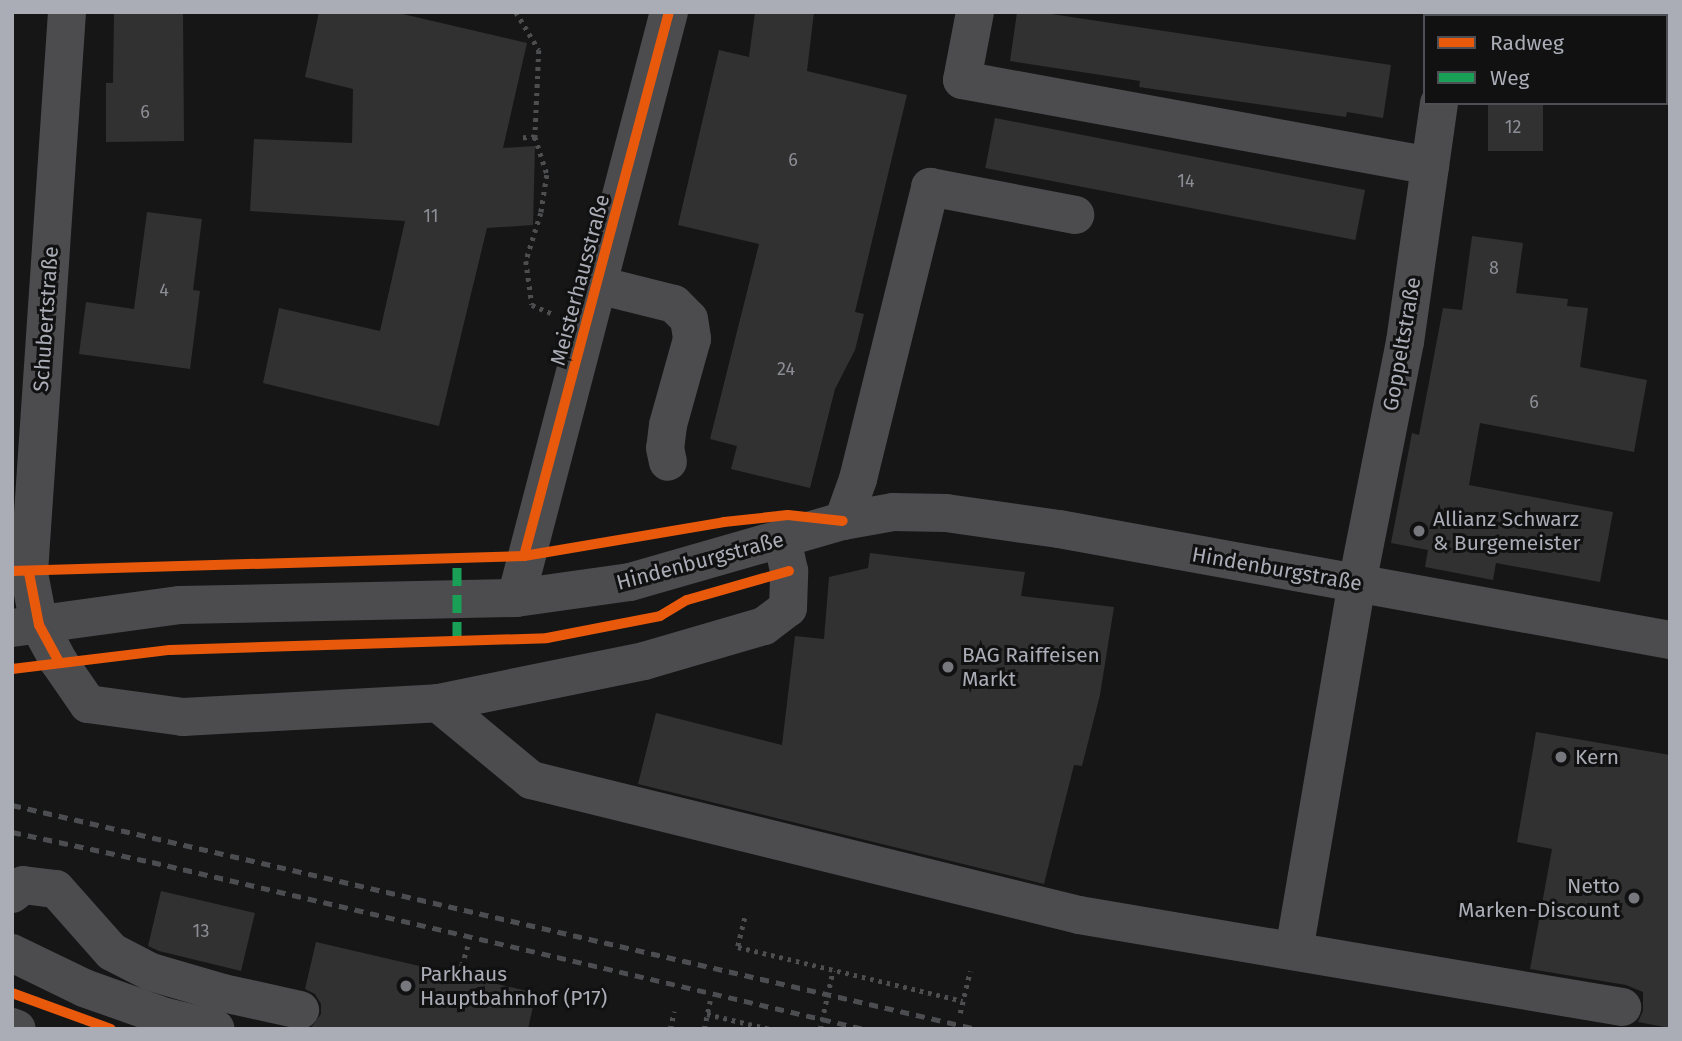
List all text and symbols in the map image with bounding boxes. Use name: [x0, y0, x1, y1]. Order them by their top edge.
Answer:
legend: [1423, 14, 1668, 105]
text: Radweg: [1490, 30, 1564, 56]
text: Weg: [1490, 65, 1530, 91]
house number: 6: [140, 101, 150, 123]
house number: 12: [1505, 116, 1521, 138]
house number: 6: [788, 149, 798, 171]
house number: 14: [1177, 170, 1195, 192]
street label: Meisterhausstraße: [545, 192, 615, 368]
house number: 11: [423, 205, 439, 227]
street label: Schubertstraße: [28, 245, 64, 393]
house number: 8: [1489, 257, 1499, 279]
street label: Goppeltstraße: [1378, 275, 1426, 413]
house number: 4: [159, 279, 169, 301]
house number: 24: [777, 358, 795, 380]
house number: 6: [1529, 391, 1539, 413]
place label: Allianz Schwarz & Burgemeister: [1433, 506, 1581, 556]
marker: Allianz Schwarz & Burgemeister: [1411, 523, 1427, 539]
street label: Hindenburgstraße: [614, 527, 786, 595]
street label: Hindenburgstraße: [1190, 542, 1364, 596]
place label: BAG Raiffeisen Markt: [962, 642, 1100, 692]
marker: BAG Raiffeisen Markt: [940, 659, 956, 675]
place label: Kern: [1575, 744, 1619, 770]
marker: Kern: [1553, 749, 1569, 765]
place label: Netto Marken-Discount: [1458, 873, 1620, 923]
marker: Netto Marken-Discount: [1626, 890, 1642, 906]
house number: 13: [193, 920, 209, 942]
place label: Parkhaus Hauptbahnhof (P17): [420, 961, 607, 1011]
marker: Parkhaus Hauptbahnhof (P17): [398, 978, 414, 994]

